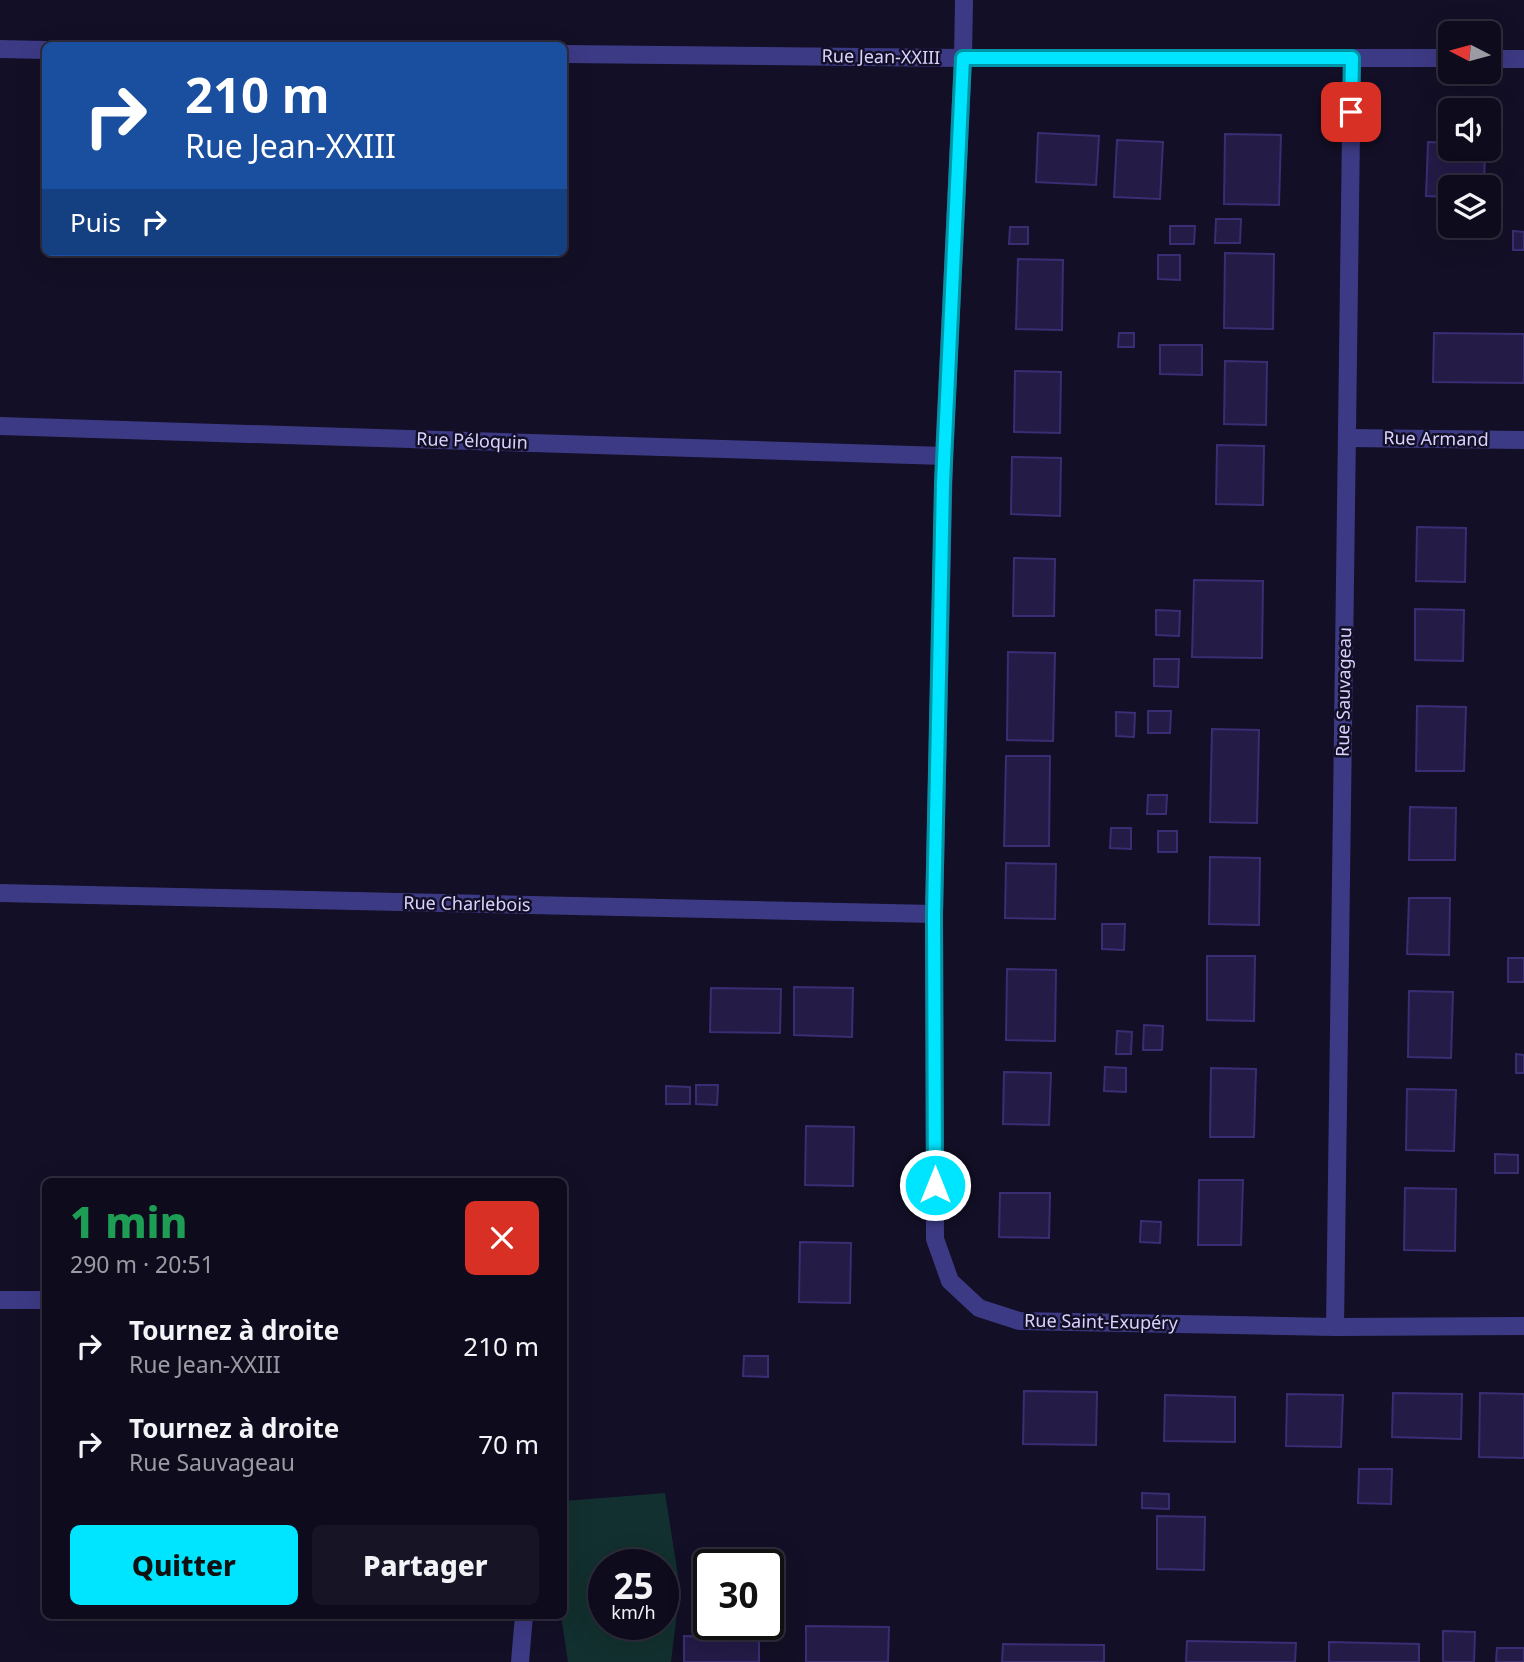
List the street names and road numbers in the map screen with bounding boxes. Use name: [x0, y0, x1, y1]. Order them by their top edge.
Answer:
street label: Rue Jean-XXIII: [821, 43, 941, 69]
street label: Rue Armand: [1383, 425, 1489, 451]
street label: Rue Péloquin: [416, 426, 528, 454]
street label: Rue Sauvageau: [1330, 627, 1356, 757]
street label: Rue Charlebois: [403, 890, 531, 916]
street label: Rue Saint-Exupéry: [1024, 1308, 1179, 1334]

